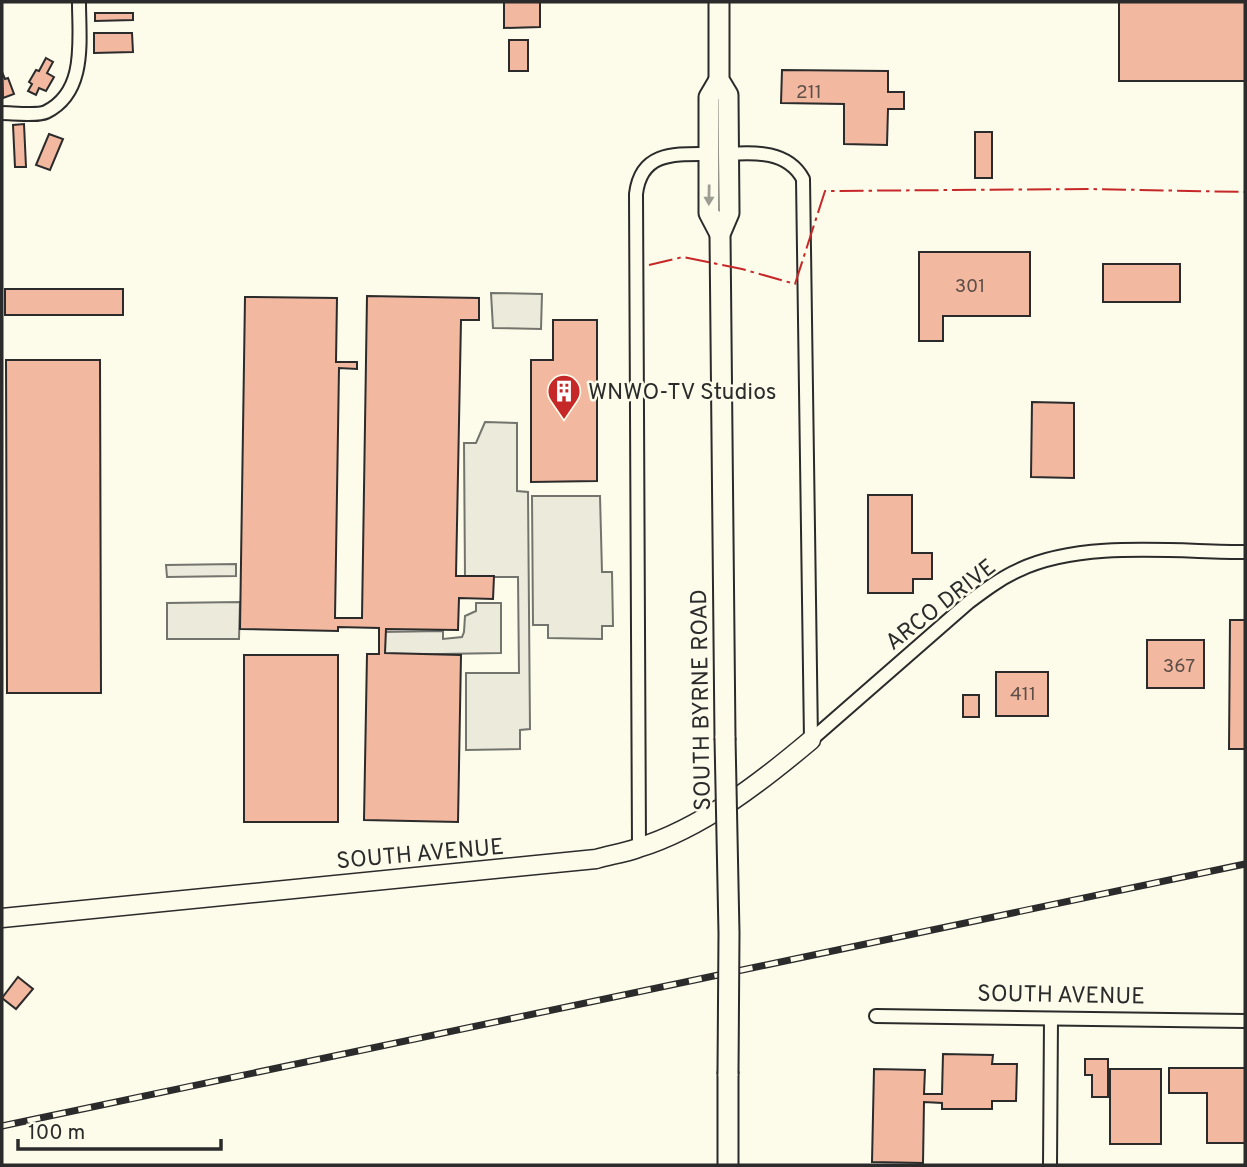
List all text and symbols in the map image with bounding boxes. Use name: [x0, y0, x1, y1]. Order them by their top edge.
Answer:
house number: 211: [796, 81, 822, 105]
one-way arrow: [703, 184, 715, 206]
house number: 301: [955, 275, 985, 299]
building icon: WNWO-TV Studios: [545, 372, 583, 421]
place label: WNWO-TV Studios: [588, 379, 777, 408]
street label: ARCO DRIVE: [880, 554, 1003, 658]
street label: SOUTH BYRNE ROAD: [686, 589, 719, 811]
house number: 367: [1163, 655, 1195, 679]
house number: 411: [1010, 683, 1036, 707]
street label: SOUTH AVENUE: [335, 834, 505, 877]
street label: SOUTH AVENUE: [977, 981, 1145, 1012]
scale bar: [18, 1108, 220, 1152]
text: 100 m: [28, 1120, 85, 1147]

